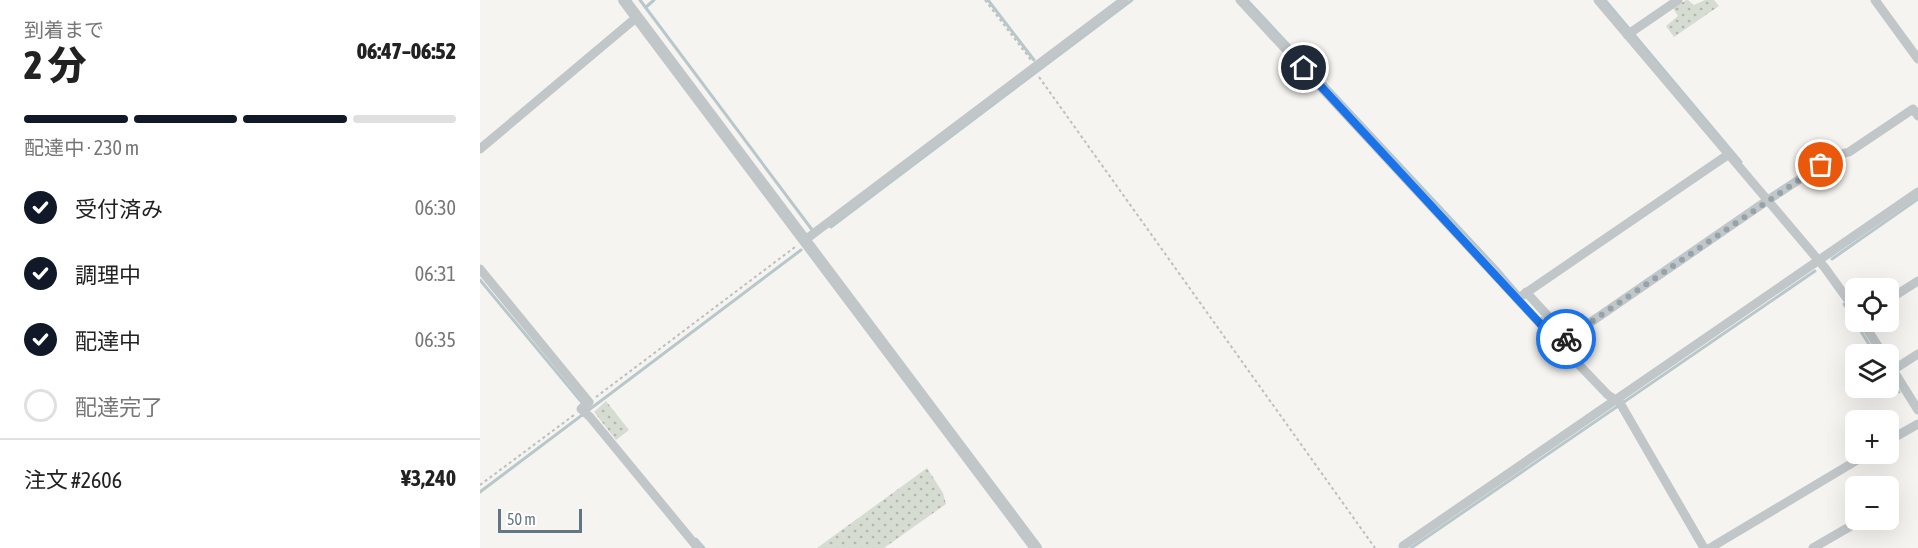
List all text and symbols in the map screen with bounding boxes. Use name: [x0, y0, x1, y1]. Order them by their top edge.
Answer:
text: 到着まで: [24, 18, 104, 41]
text: 06:47–06:52: [357, 38, 456, 64]
pin: [1278, 42, 1329, 93]
text: 2 分: [24, 43, 87, 87]
icon: home: [1287, 51, 1320, 84]
text: 配達中 · 230 m: [24, 136, 139, 159]
pin: [1795, 139, 1846, 190]
icon: bag: [1804, 148, 1837, 181]
icon: check: [24, 191, 57, 224]
text: 受付済み: [75, 196, 163, 222]
text: 06:30: [415, 196, 456, 219]
icon: check: [24, 257, 57, 290]
text: 調理中: [75, 262, 141, 288]
text: 06:31: [415, 262, 456, 285]
map controls: [1845, 278, 1899, 530]
button: locate: [1845, 278, 1899, 332]
courier: [1536, 309, 1596, 369]
icon: check: [24, 323, 57, 356]
icon: bike: [1550, 323, 1583, 356]
text: 配達中: [75, 328, 141, 354]
text: 06:35: [415, 328, 456, 351]
button: layers: [1845, 344, 1899, 398]
text: 配達完了: [75, 394, 163, 420]
button: +: [1845, 410, 1899, 464]
text: ¥3,240: [401, 465, 456, 491]
text: 注文 #2606: [24, 467, 122, 493]
button: −: [1845, 476, 1899, 530]
scale bar: [498, 506, 582, 534]
text: 50 m: [507, 510, 536, 528]

